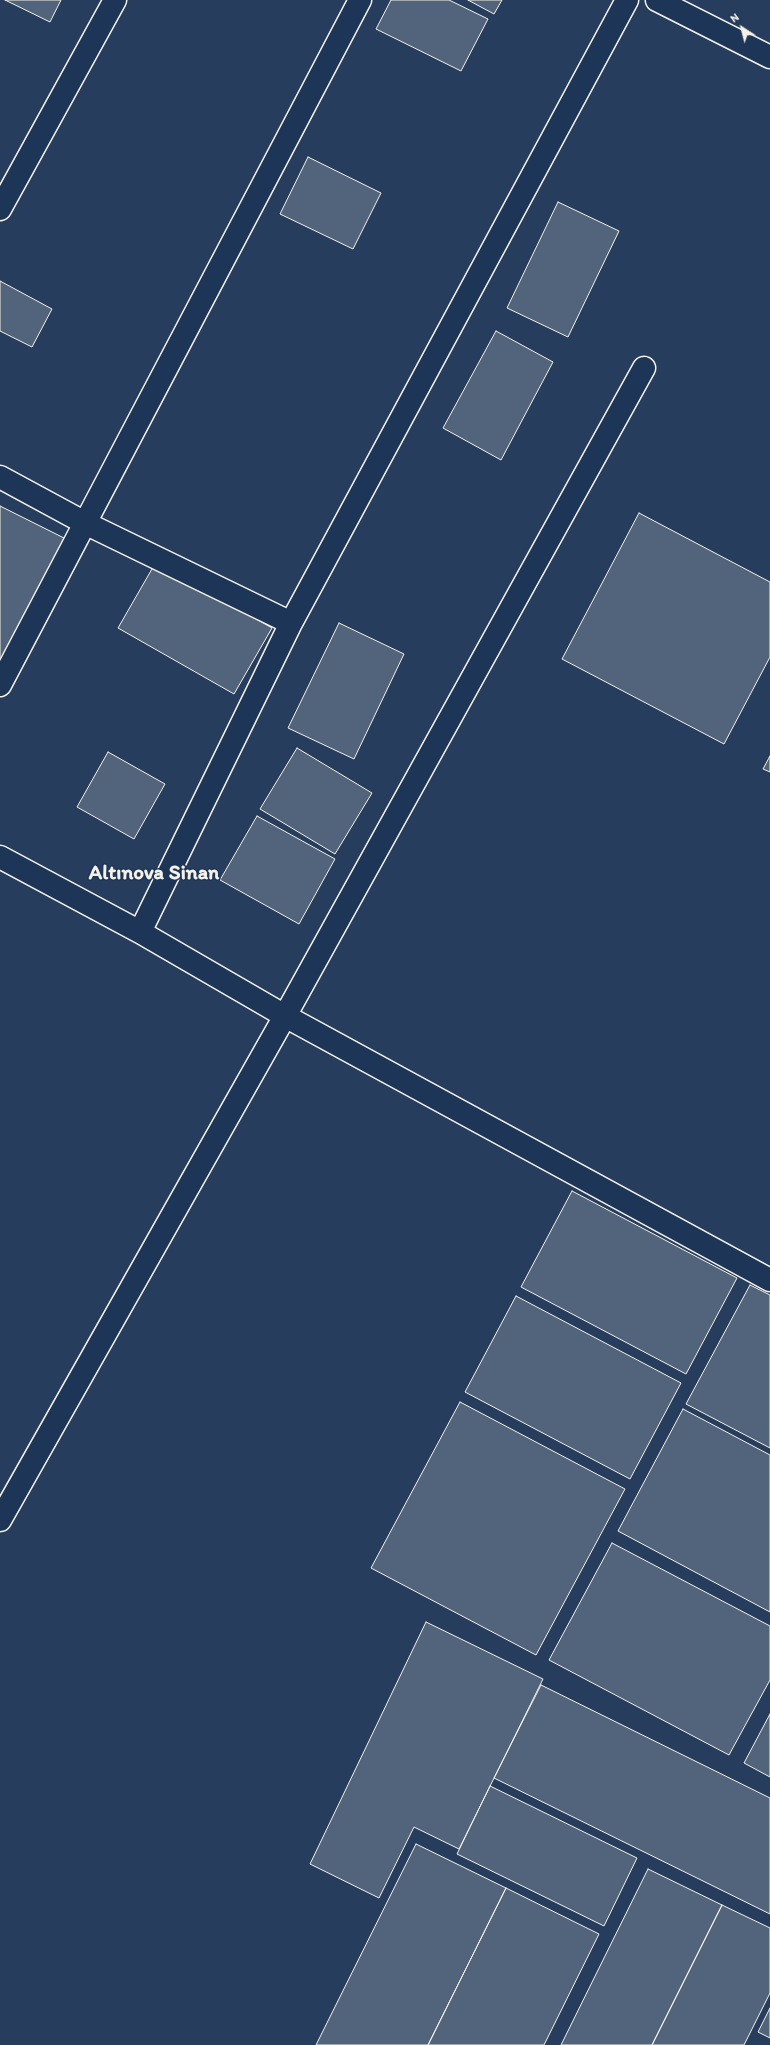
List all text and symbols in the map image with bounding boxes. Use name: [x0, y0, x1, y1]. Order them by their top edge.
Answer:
north arrow: [722, 8, 762, 48]
text: N: [728, 10, 741, 25]
district label: Altınova Sinan: [89, 861, 219, 887]

